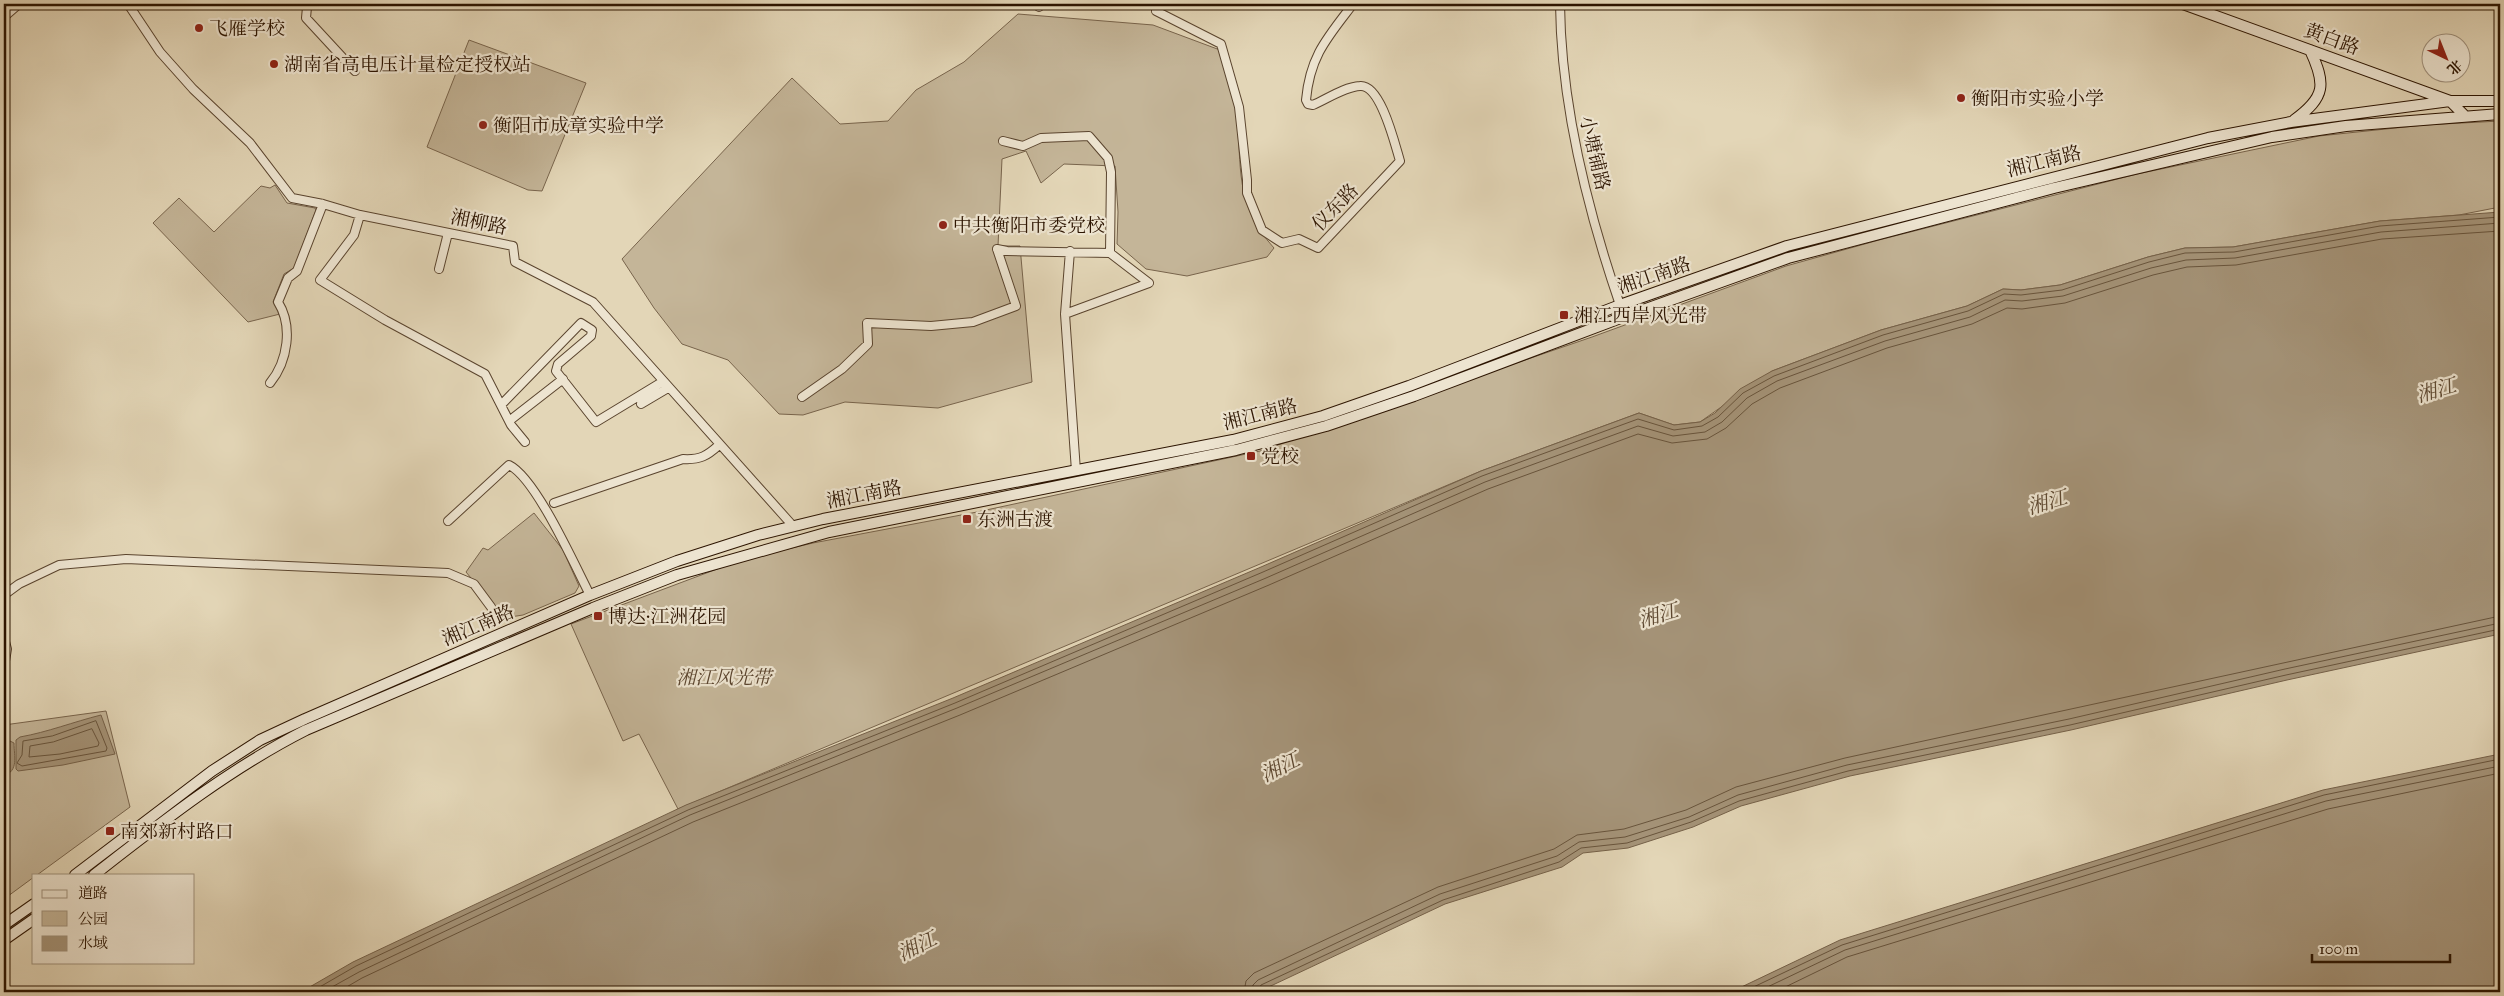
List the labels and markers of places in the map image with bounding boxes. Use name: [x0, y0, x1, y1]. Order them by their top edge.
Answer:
place label: 飞雁学校: [209, 17, 285, 40]
marker: 飞雁学校: [193, 22, 205, 34]
place label: 湖南省高电压计量检定授权站: [284, 53, 531, 76]
marker: 湖南省高电压计量检定授权站: [268, 58, 280, 70]
place label: 衡阳市实验小学: [1971, 87, 2104, 110]
marker: 衡阳市实验小学: [1955, 92, 1967, 104]
place label: 衡阳市成章实验中学: [493, 114, 664, 137]
marker: 衡阳市成章实验中学: [477, 119, 489, 131]
place label: 中共衡阳市委党校: [953, 214, 1105, 237]
marker: 中共衡阳市委党校: [937, 219, 949, 231]
place label: 湘江西岸风光带: [1574, 304, 1707, 327]
marker: 湘江西岸风光带: [1558, 309, 1570, 321]
place label: 党校: [1261, 445, 1299, 468]
marker: 党校: [1245, 450, 1257, 462]
place label: 东洲古渡: [977, 508, 1053, 531]
marker: 东洲古渡: [961, 513, 973, 525]
place label: 博达·江洲花园: [608, 605, 726, 628]
marker: 博达·江洲花园: [592, 610, 604, 622]
place label: 南郊新村路口: [120, 820, 234, 843]
marker: 南郊新村路口: [104, 825, 116, 837]

